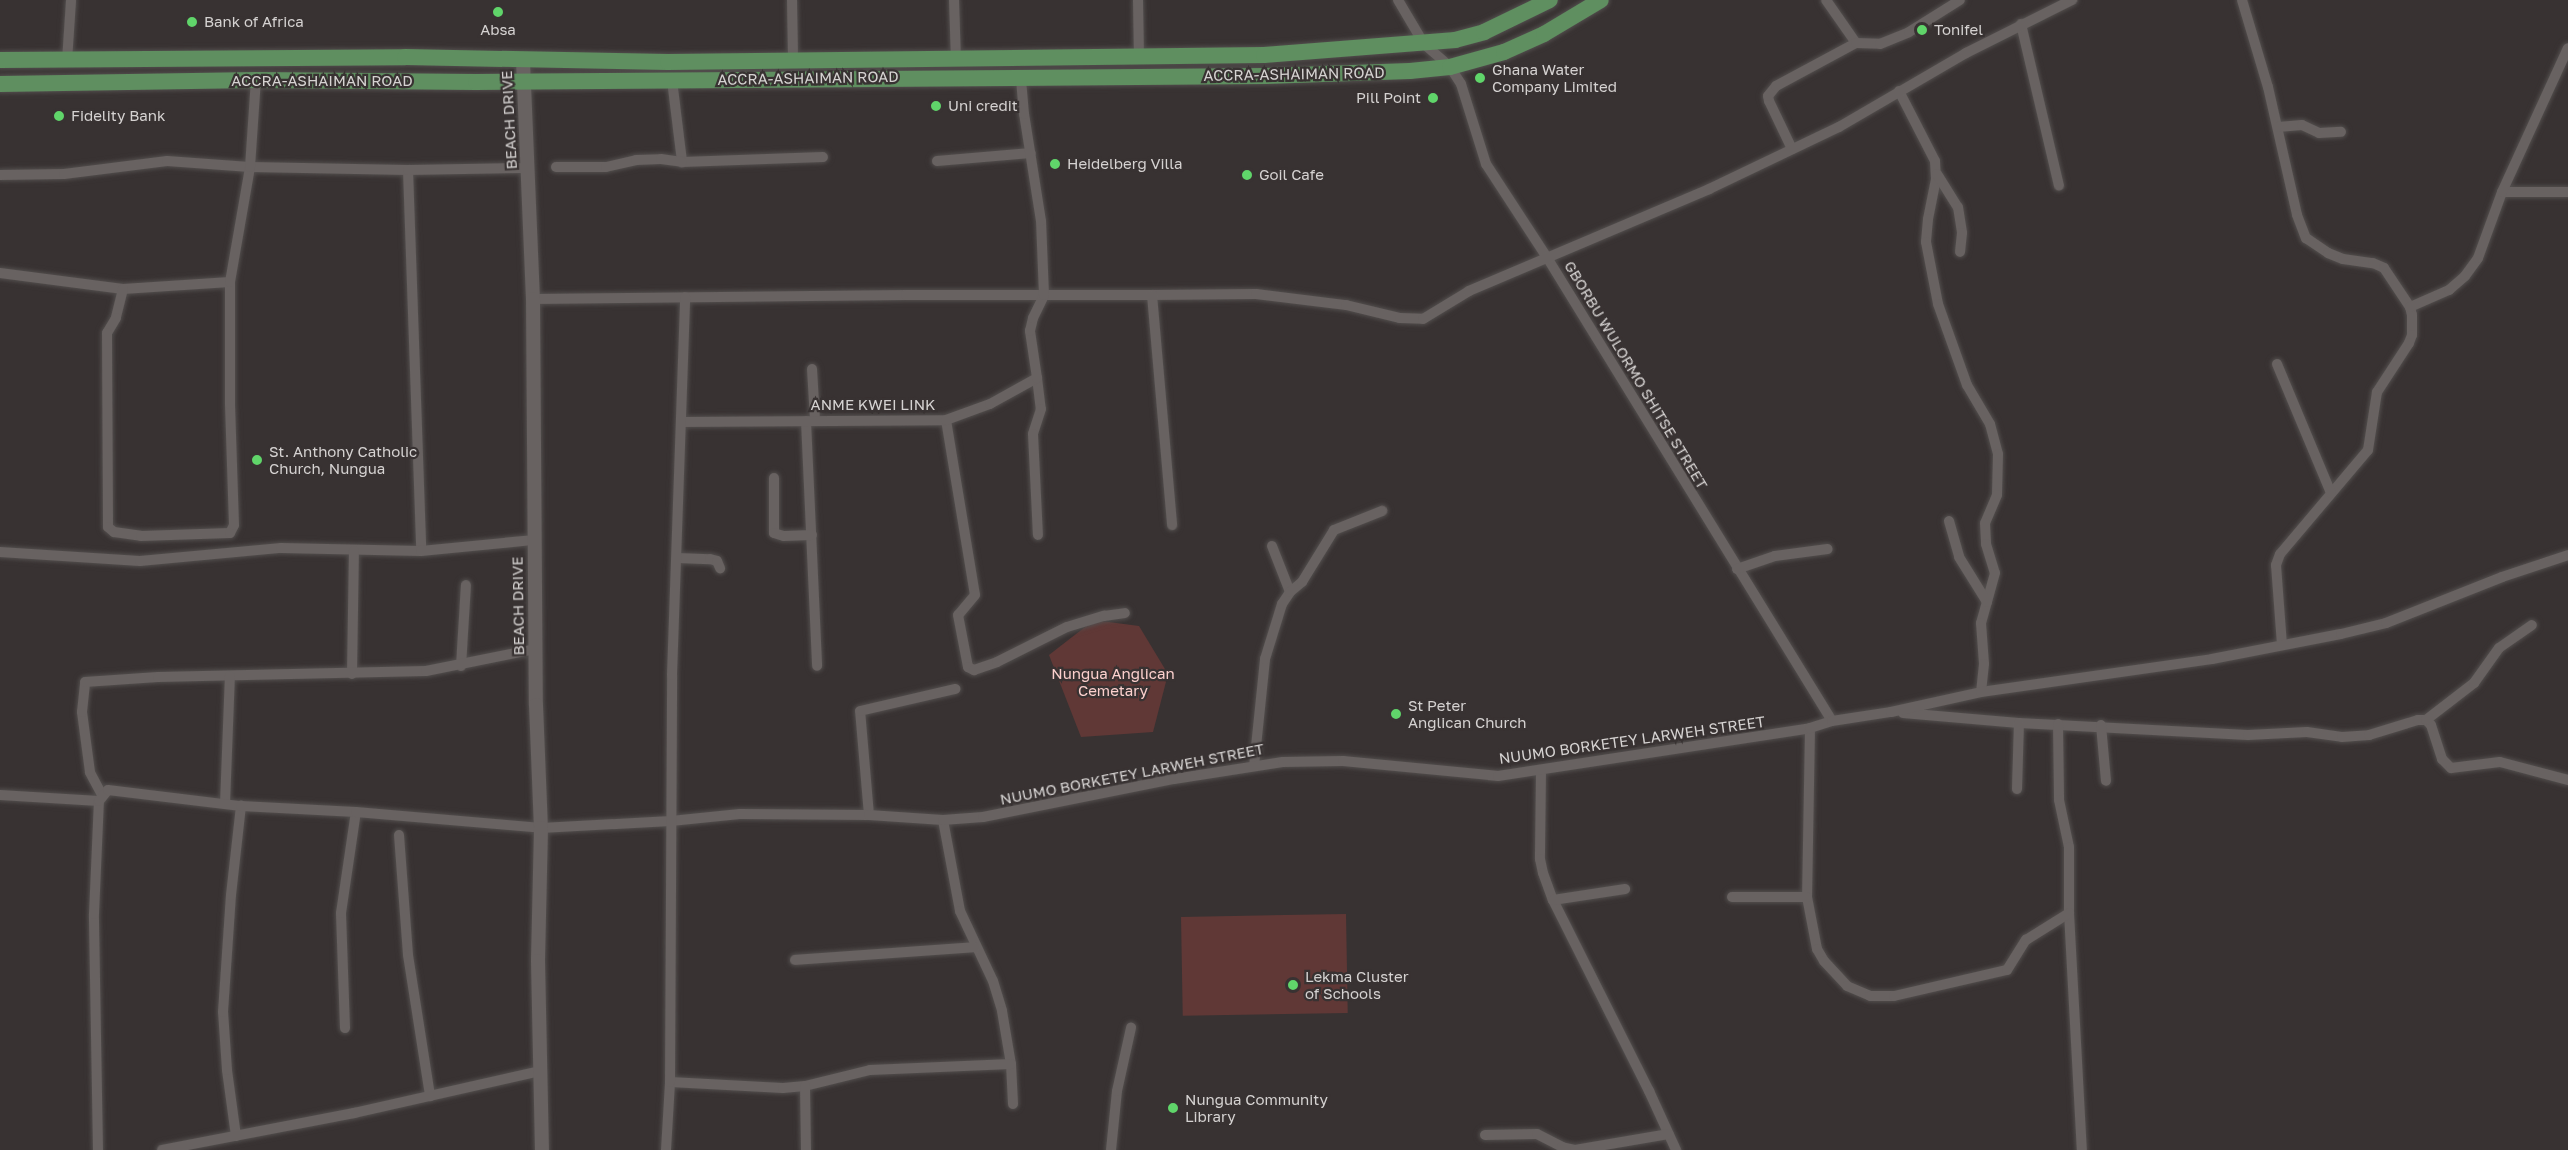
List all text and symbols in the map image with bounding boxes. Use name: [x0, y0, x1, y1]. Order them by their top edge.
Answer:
marker: Absa: [491, 5, 505, 19]
place label: Bank of Africa: [204, 13, 304, 31]
marker: Bank of Africa: [185, 15, 199, 29]
place label: Absa: [480, 21, 516, 39]
place label: Tonifel: [1934, 21, 1983, 39]
marker: Tonifel: [1915, 23, 1929, 37]
place label: Ghana Water Company Limited: [1492, 60, 1617, 95]
street label: ACCRA-ASHAIMAN ROAD: [1203, 63, 1385, 85]
street label: ACCRA-ASHAIMAN ROAD: [717, 67, 899, 89]
street label: BEACH DRIVE: [497, 70, 521, 170]
marker: Ghana Water Company Limited: [1473, 71, 1487, 85]
street label: ACCRA-ASHAIMAN ROAD: [231, 72, 413, 90]
place label: Pill Point: [1356, 89, 1421, 107]
marker: Pill Point: [1426, 91, 1440, 105]
place label: Uni credit: [948, 97, 1018, 115]
marker: Uni credit: [929, 99, 943, 113]
place label: Fidelity Bank: [71, 107, 165, 125]
marker: Fidelity Bank: [52, 109, 66, 123]
place label: Heidelberg Villa: [1067, 155, 1183, 173]
marker: Heidelberg Villa: [1048, 157, 1062, 171]
place label: Goil Cafe: [1259, 166, 1324, 184]
marker: Goil Cafe: [1240, 168, 1254, 182]
street label: GBORBU WULORMO SHITSE STREET: [1561, 258, 1711, 492]
street label: ANME KWEI LINK: [811, 396, 935, 414]
place label: St. Anthony Catholic Church, Nungua: [269, 442, 417, 477]
marker: St. Anthony Catholic Church, Nungua: [250, 453, 264, 467]
street label: BEACH DRIVE: [508, 556, 528, 656]
park label: Nungua Anglican Cemetary: [1051, 664, 1175, 699]
place label: St Peter Anglican Church: [1408, 696, 1527, 731]
marker: St Peter Anglican Church: [1389, 707, 1403, 721]
street label: NUUMO BORKETEY LARWEH STREET: [1498, 712, 1766, 768]
street label: NUUMO BORKETEY LARWEH STREET: [998, 740, 1266, 808]
place label: Lekma Cluster of Schools: [1305, 967, 1409, 1002]
marker: Lekma Cluster of Schools: [1286, 978, 1300, 992]
place label: Nungua Community Library: [1185, 1090, 1328, 1125]
marker: Nungua Community Library: [1166, 1101, 1180, 1115]

